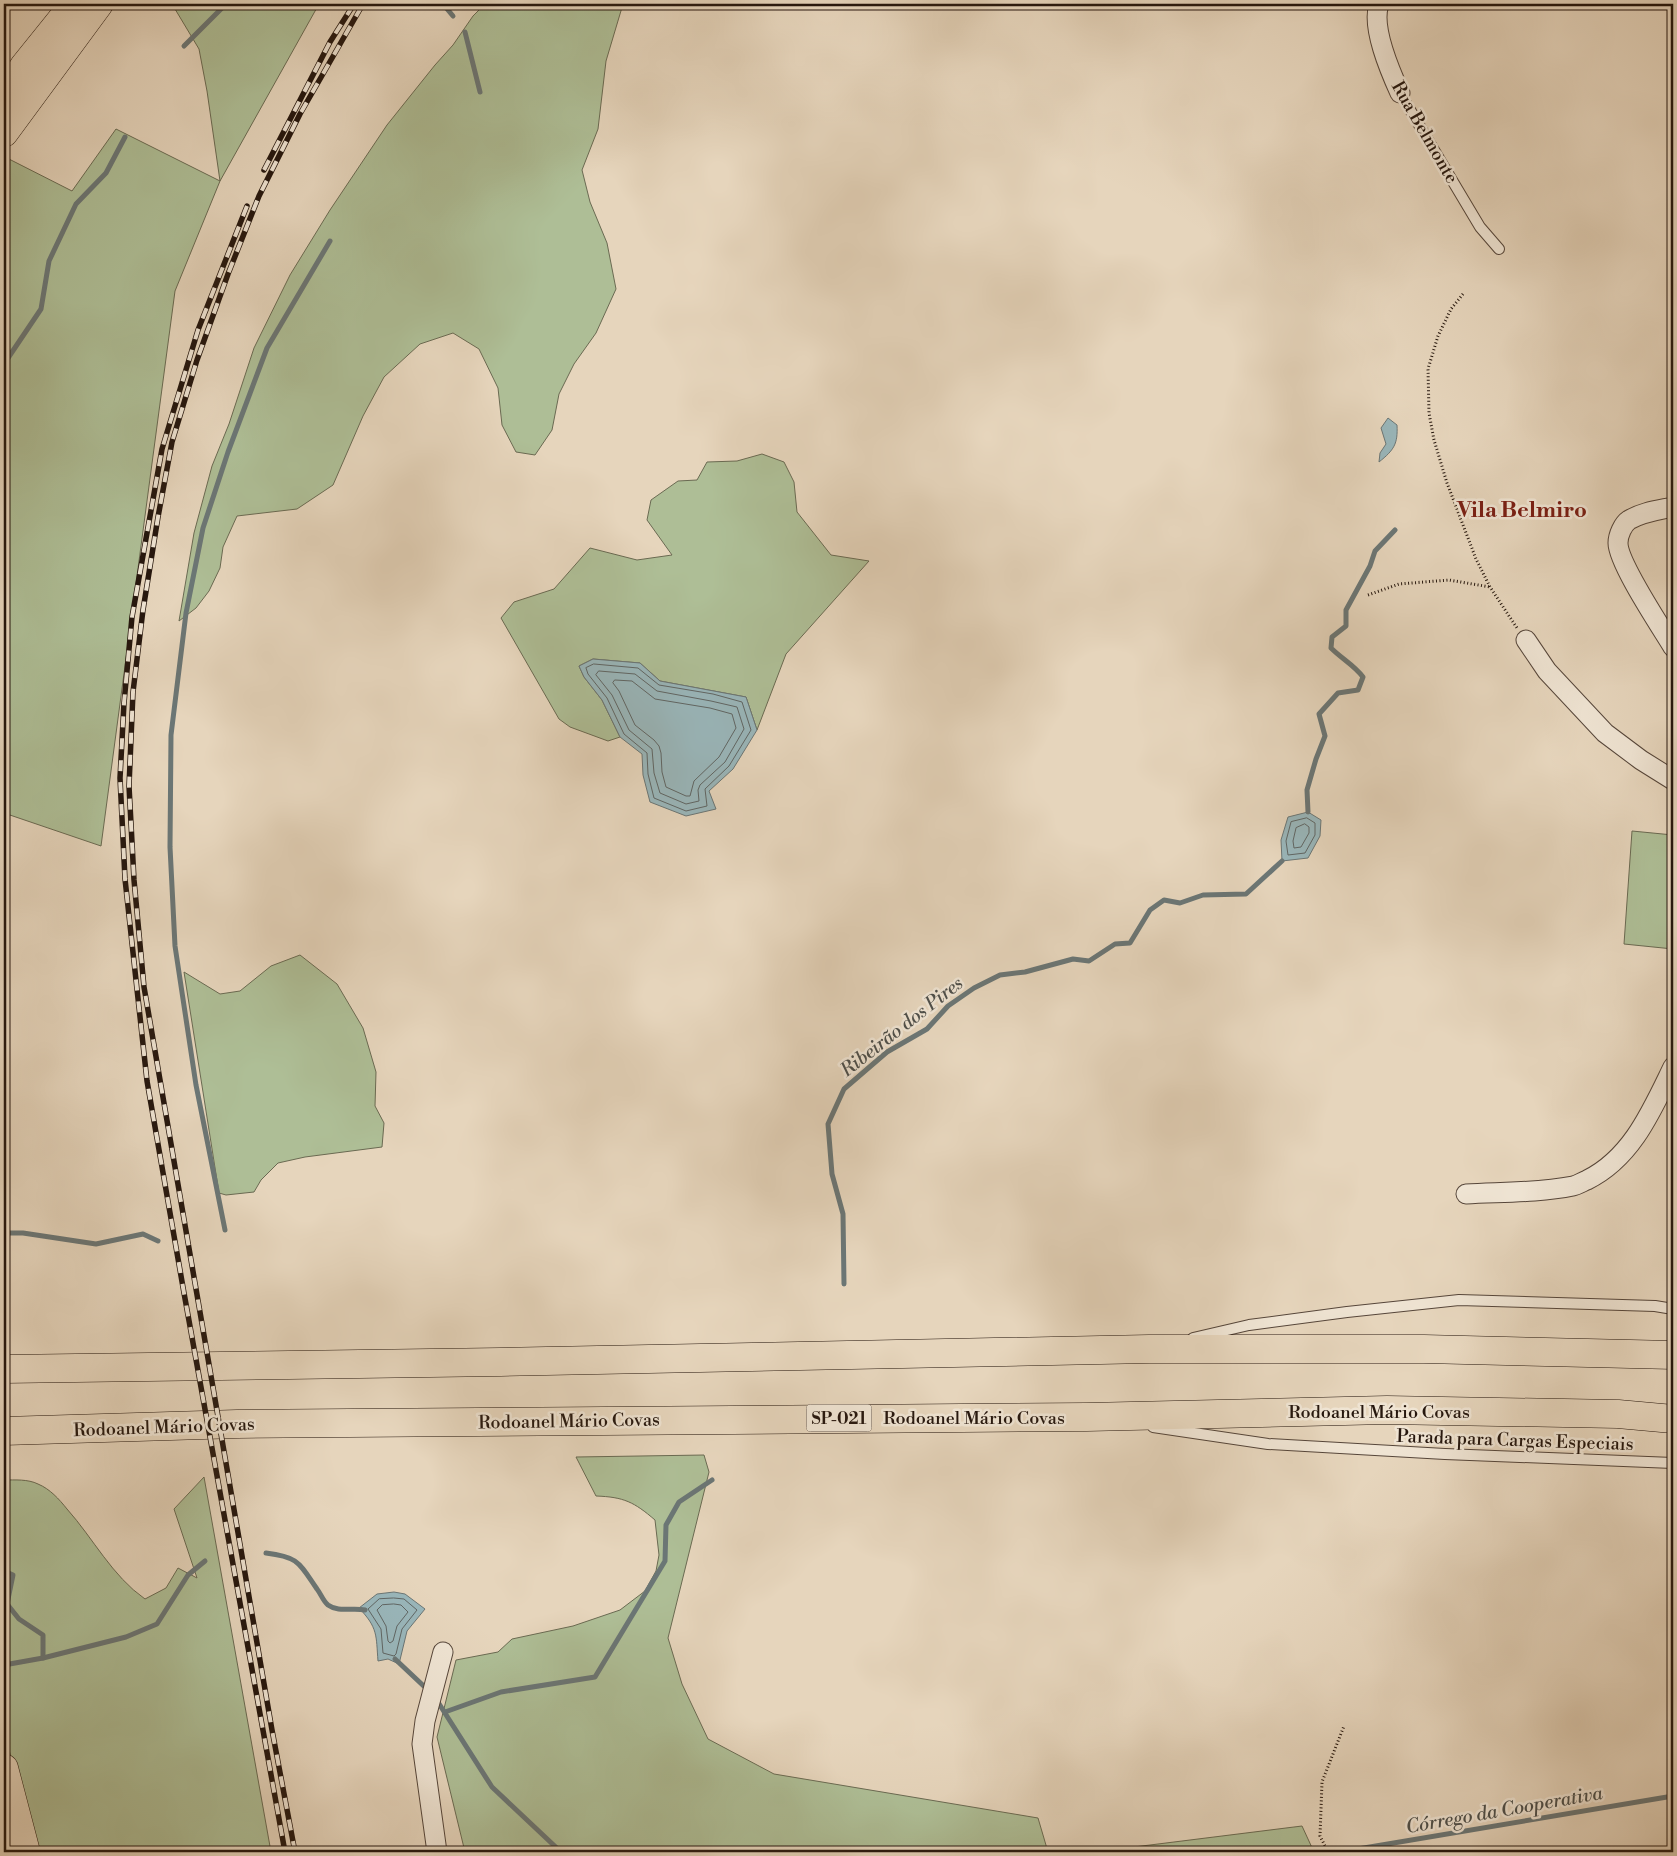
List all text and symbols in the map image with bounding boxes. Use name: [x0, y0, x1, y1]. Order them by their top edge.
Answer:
street label: Rua Belmonte: [1386, 77, 1463, 188]
district label: Vila Belmiro: [1456, 497, 1587, 524]
water label: Ribeirão dos Pires: [835, 971, 968, 1083]
street label: Rodoanel Mário Covas: [1288, 1401, 1470, 1424]
road number: SP-021: [806, 1405, 872, 1432]
street label: Rodoanel Mário Covas: [883, 1407, 1065, 1430]
street label: Rodoanel Mário Covas: [478, 1408, 660, 1435]
street label: Rodoanel Mário Covas: [73, 1413, 255, 1442]
street label: Parada para Cargas Especiais: [1396, 1425, 1634, 1456]
water label: Córrego da Cooperativa: [1404, 1781, 1605, 1839]

